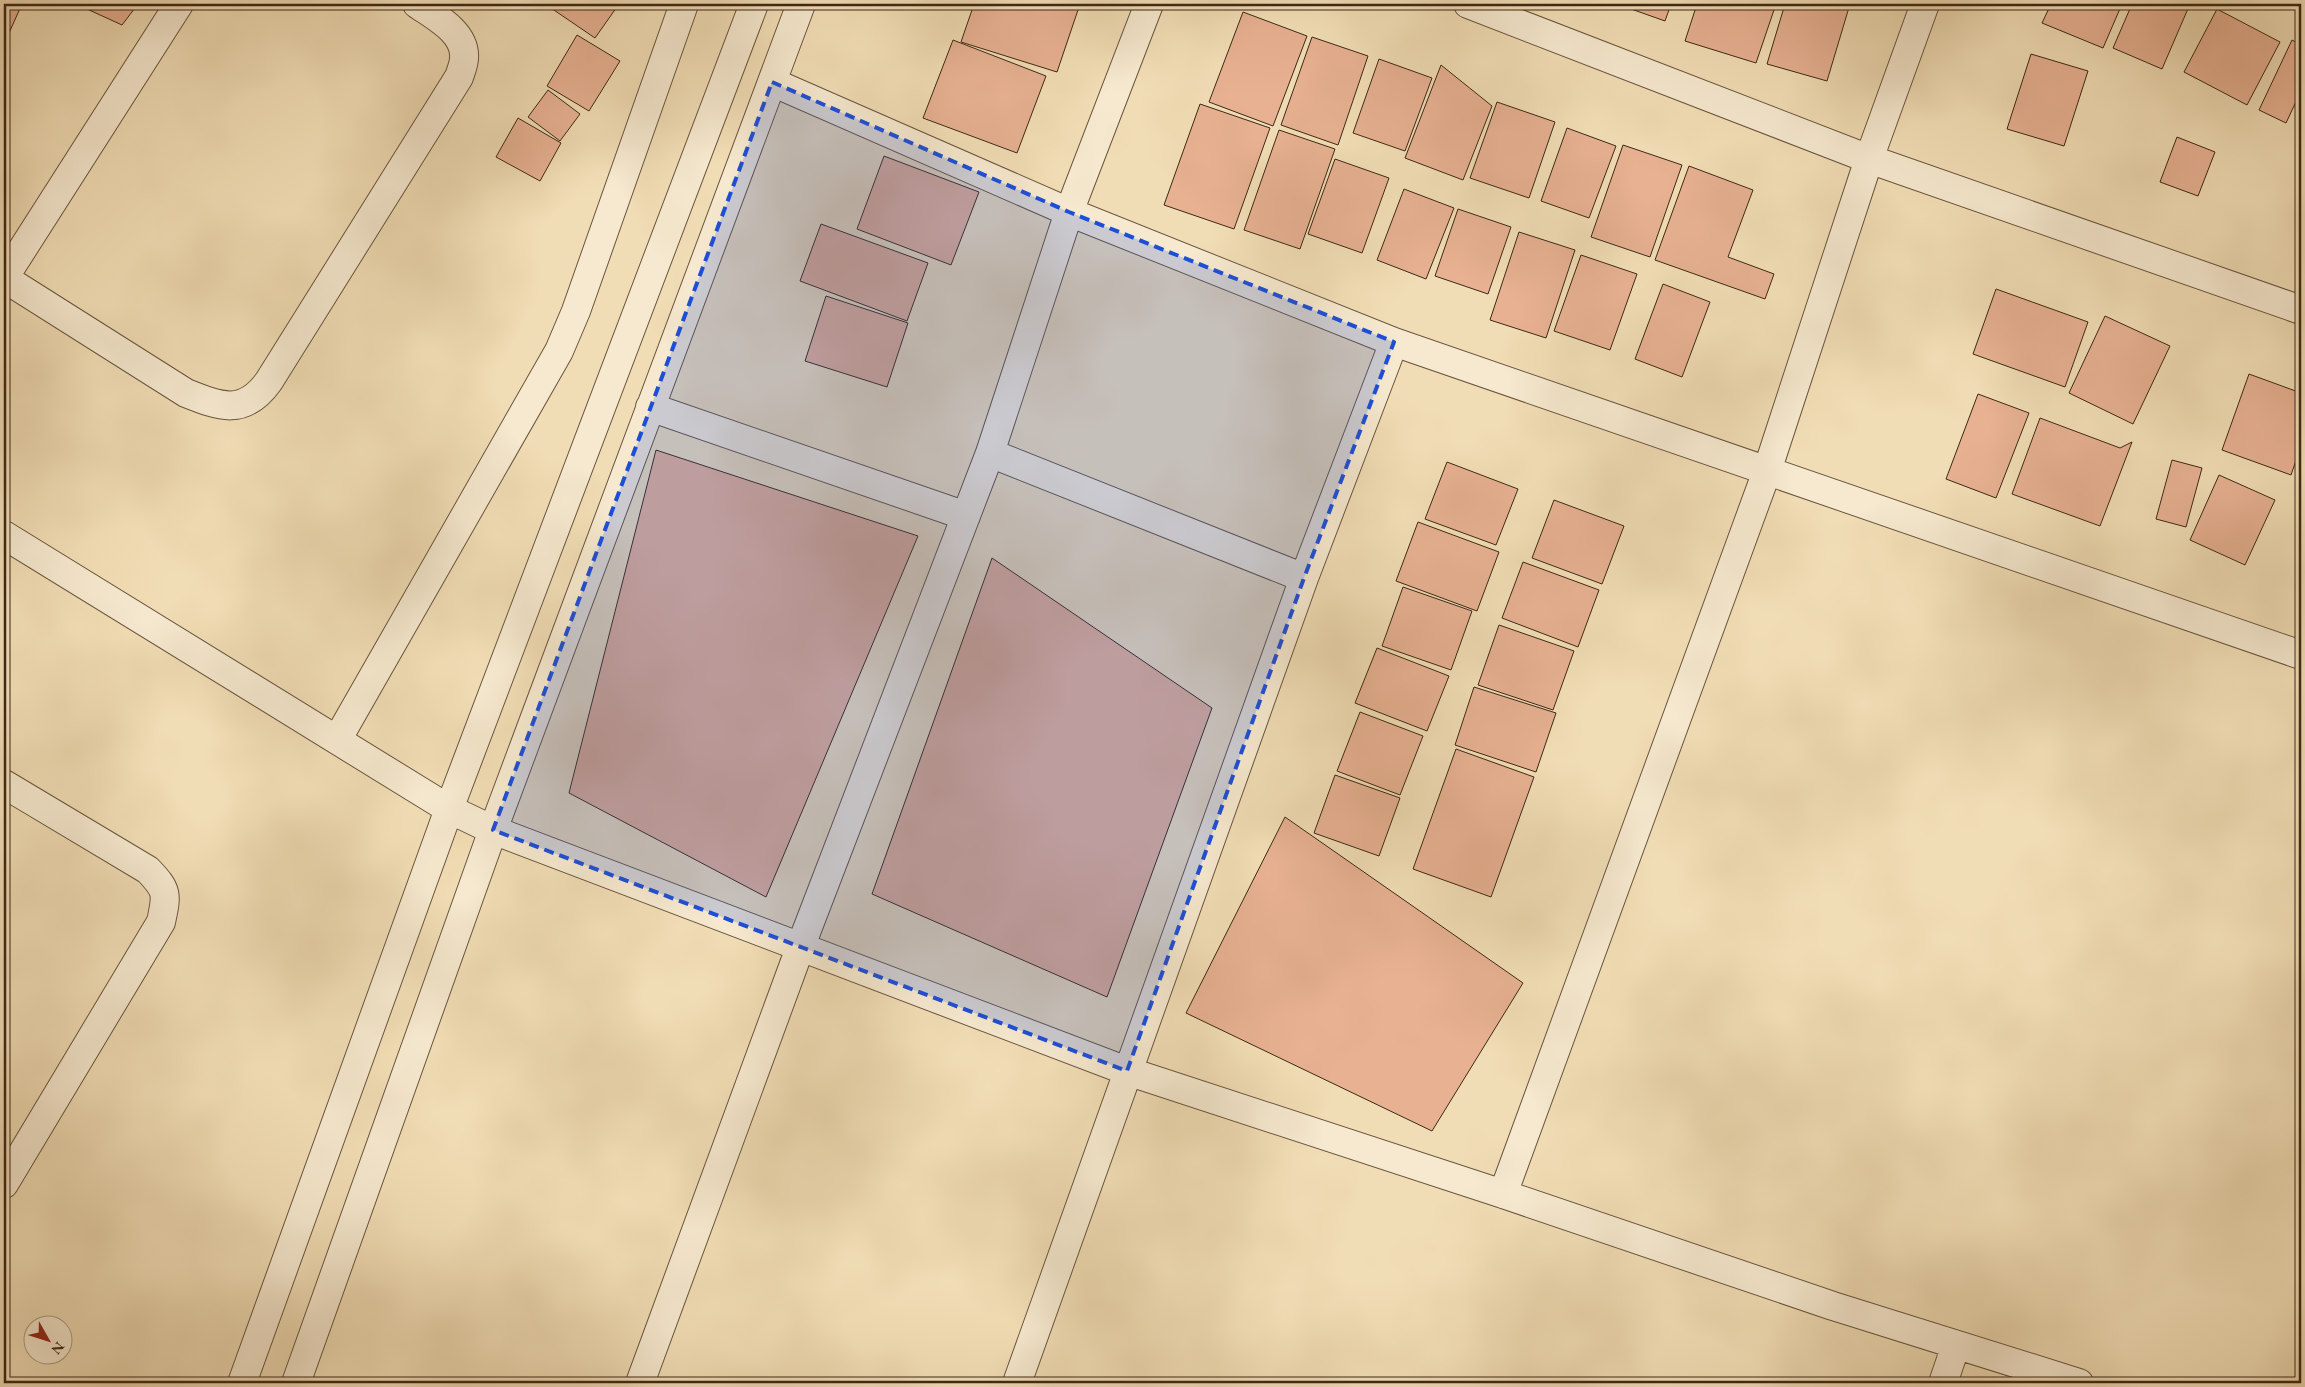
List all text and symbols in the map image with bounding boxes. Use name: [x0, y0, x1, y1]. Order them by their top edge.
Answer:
north arrow: [22, 1314, 72, 1364]
text: N: [47, 1338, 69, 1359]

